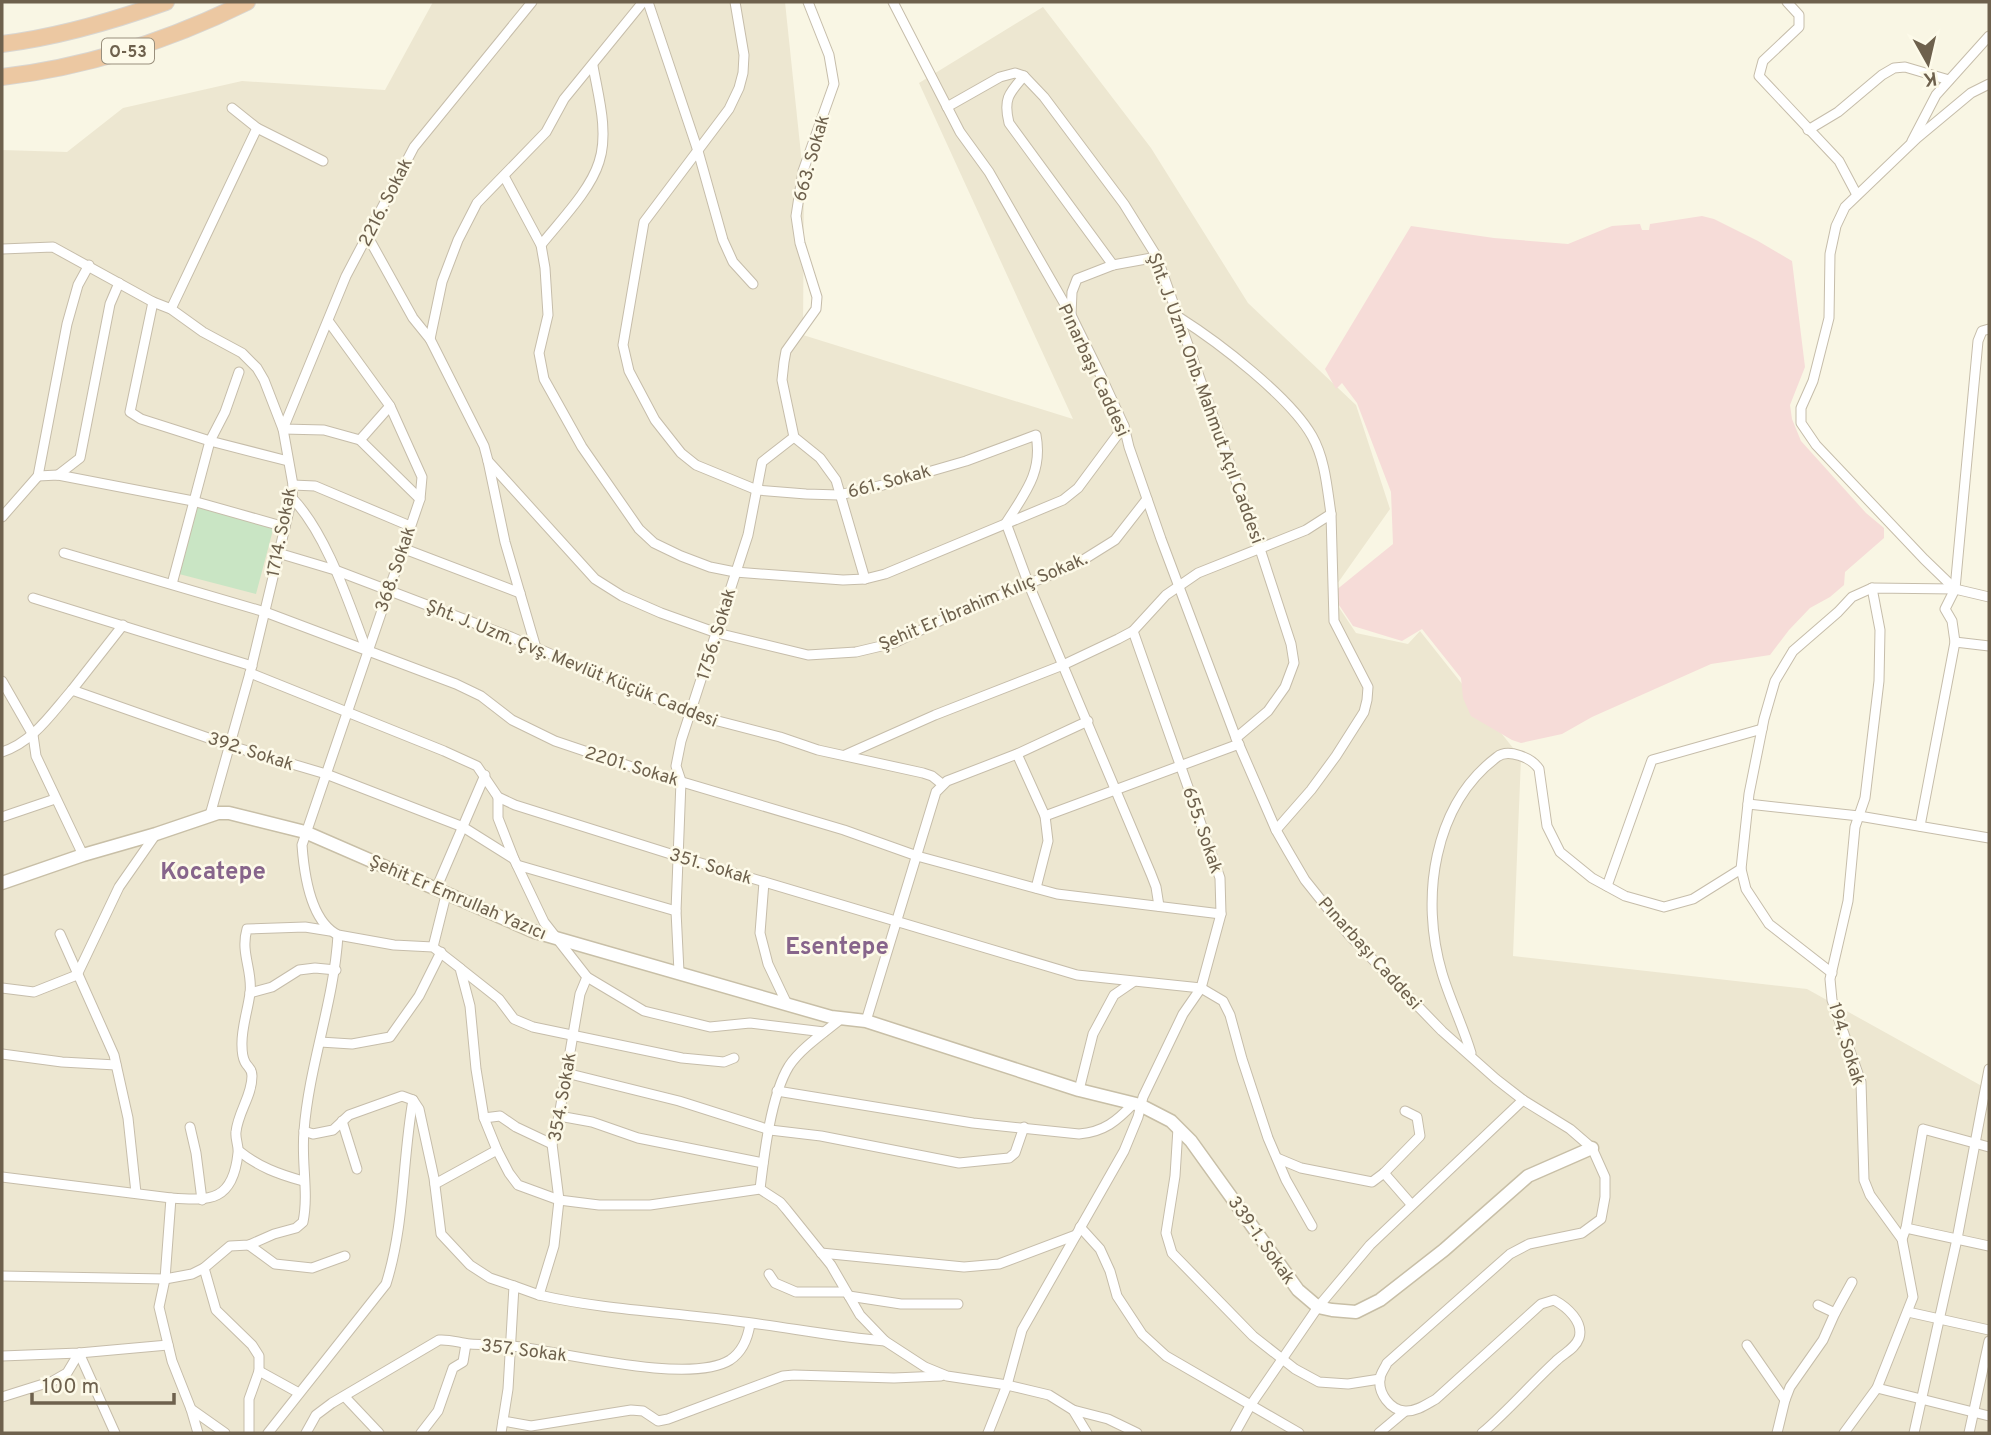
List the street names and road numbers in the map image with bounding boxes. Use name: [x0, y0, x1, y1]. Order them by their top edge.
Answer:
road number: O-53: [102, 38, 154, 64]
street label: 663. Sokak: [789, 112, 836, 204]
street label: 2216. Sokak: [354, 155, 418, 251]
street label: Şht. J. Uzm. Onb. Mahmut Açıl Caddesi: [1141, 250, 1268, 547]
street label: Pınarbaşı Caddesi: [1052, 300, 1134, 441]
street label: 661. Sokak: [845, 460, 933, 505]
street label: 1714. Sokak: [263, 486, 302, 579]
street label: 368. Sokak: [371, 523, 422, 616]
street label: Şehit Er İbrahim Kılıç Sokak.: [875, 546, 1092, 657]
street label: 1756. Sokak: [693, 586, 742, 683]
street label: Şht. J. Uzm. Çvş. Mevlüt Küçük Caddesi: [422, 595, 721, 734]
street label: 392. Sokak: [205, 728, 296, 777]
street label: 2201. Sokak: [582, 742, 681, 793]
street label: 655. Sokak: [1176, 784, 1227, 877]
street label: 351. Sokak: [666, 844, 755, 891]
street label: Şehit Er Emrullah Yazıcı: [365, 851, 550, 946]
street label: Pınarbaşı Caddesi: [1312, 893, 1426, 1015]
street label: 194. Sokak: [1822, 1000, 1869, 1089]
street label: 354. Sokak: [544, 1051, 583, 1144]
street label: 339-1. Sokak: [1222, 1192, 1300, 1290]
street label: 357. Sokak: [480, 1335, 568, 1368]

